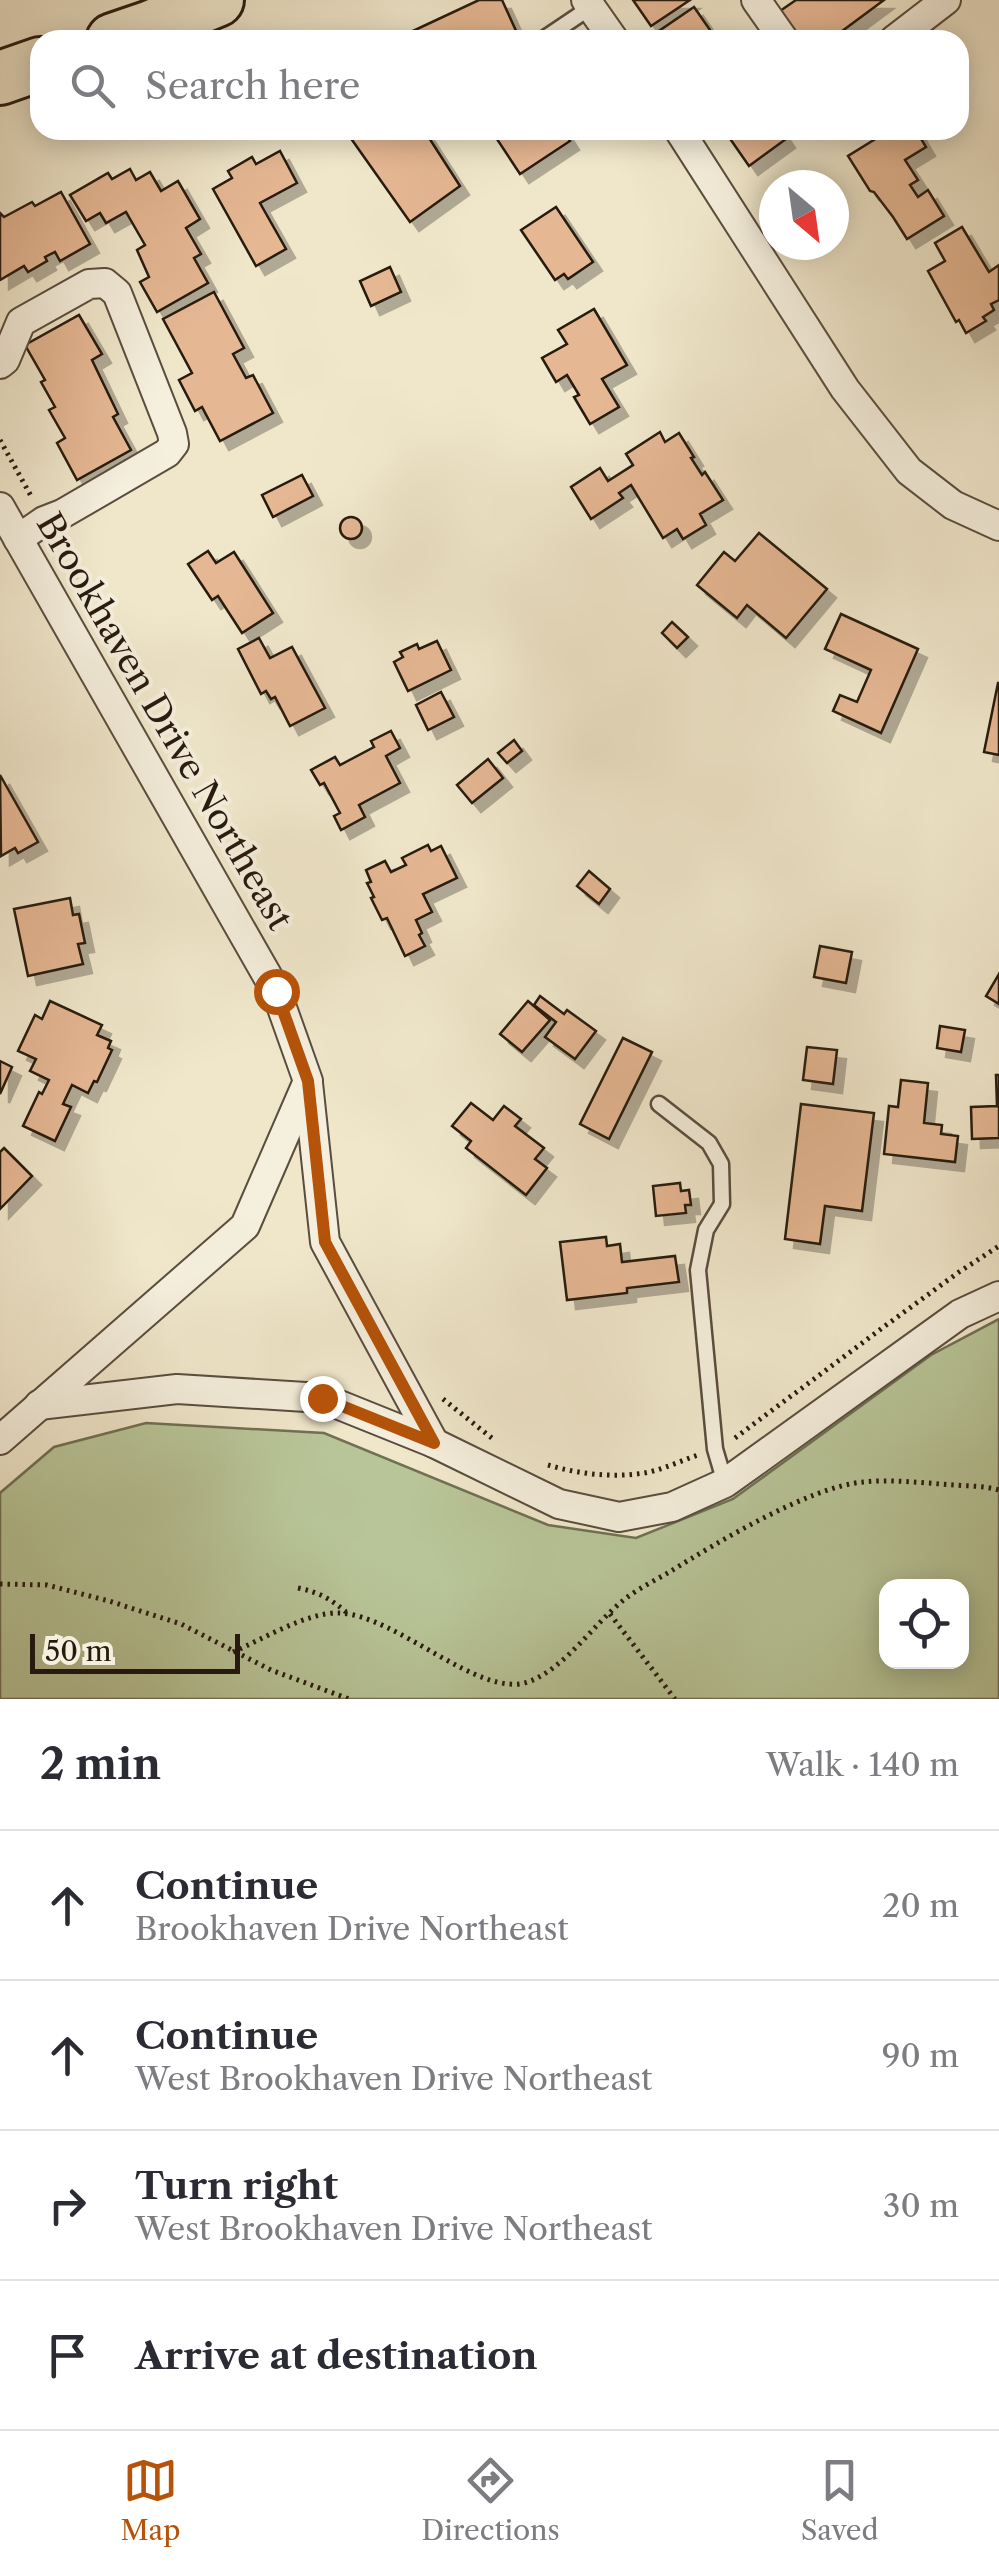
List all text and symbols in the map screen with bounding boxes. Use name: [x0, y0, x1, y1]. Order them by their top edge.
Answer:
search box: [30, 30, 969, 140]
icon: search: [65, 58, 120, 113]
text: Search here: [145, 62, 360, 109]
north arrow: [759, 170, 849, 260]
street label: Brookhaven Drive Northeast: [28, 505, 302, 938]
route start: [254, 969, 300, 1015]
route end: [300, 1376, 346, 1422]
map controls: [879, 1579, 969, 1669]
button: locate: [879, 1579, 969, 1669]
scale bar: [30, 1629, 240, 1673]
text: 50 m: [45, 1634, 112, 1668]
text: 2 min: [40, 1738, 161, 1790]
text: Walk · 140 m: [766, 1745, 959, 1784]
text: Continue: [135, 1862, 318, 1909]
icon: ahead: [40, 1878, 95, 1933]
text: 20 m: [882, 1886, 959, 1925]
text: Brookhaven Drive Northeast: [135, 1909, 569, 1948]
text: Continue: [135, 2012, 318, 2059]
icon: ahead: [40, 2028, 95, 2083]
text: 90 m: [882, 2036, 959, 2075]
text: West Brookhaven Drive Northeast: [135, 2059, 652, 2098]
text: Turn right: [135, 2162, 338, 2209]
icon: right: [40, 2178, 95, 2233]
text: 30 m: [883, 2186, 959, 2225]
text: West Brookhaven Drive Northeast: [135, 2209, 652, 2248]
icon: arrive: [40, 2328, 95, 2383]
text: Arrive at destination: [135, 2332, 538, 2379]
tab: Map: [120, 2453, 181, 2547]
tab: Directions: [421, 2453, 560, 2547]
tab: Saved: [801, 2453, 879, 2547]

